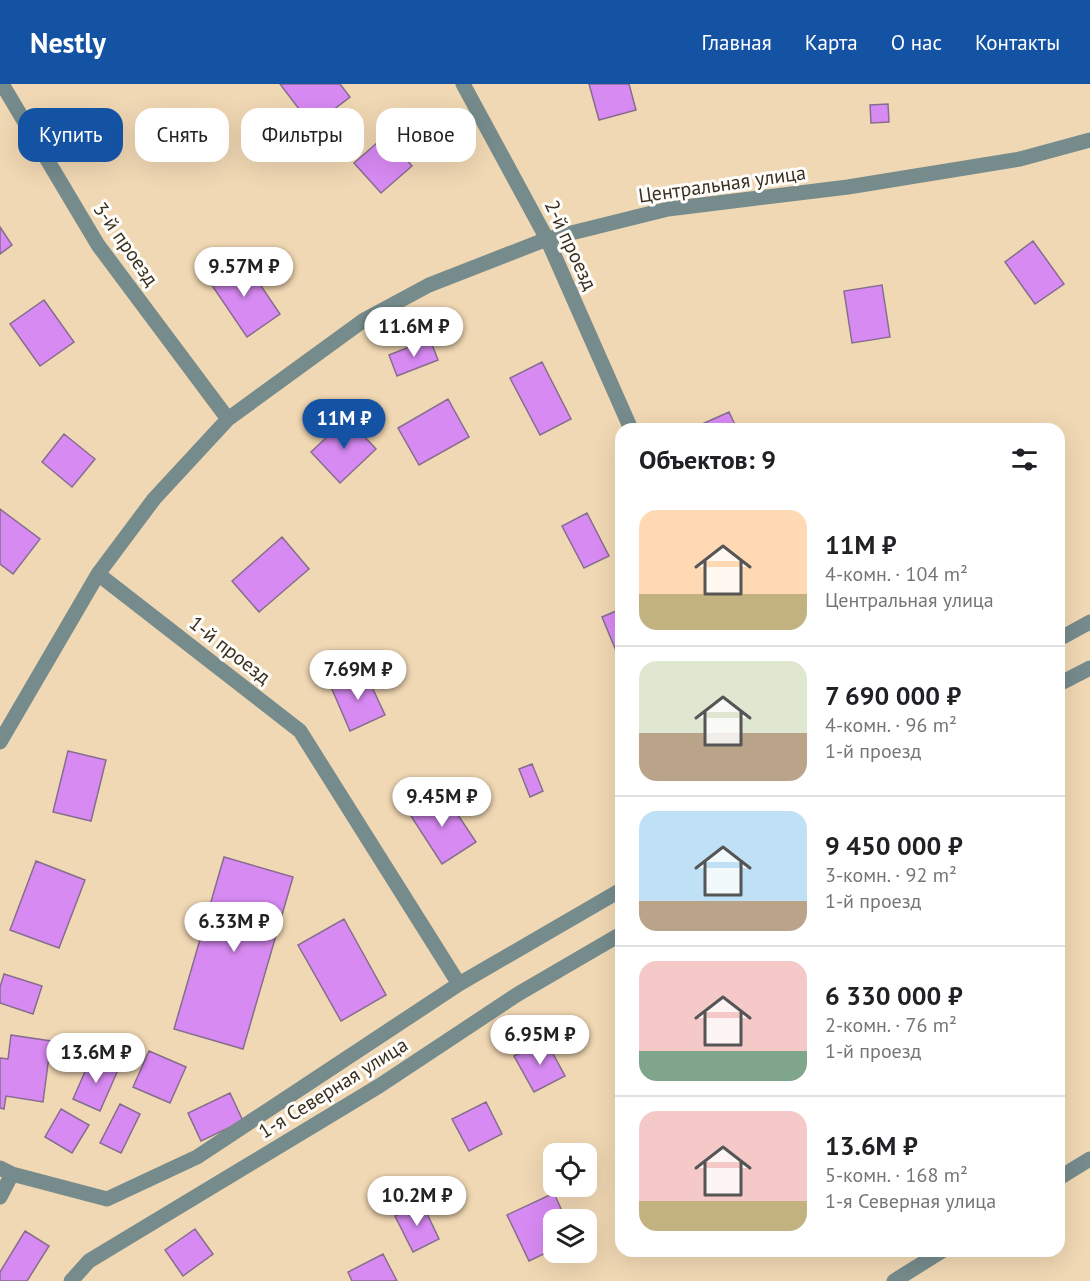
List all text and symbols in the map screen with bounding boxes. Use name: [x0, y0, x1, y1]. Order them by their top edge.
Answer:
text: Nestly: [30, 24, 106, 61]
text: Главная: [701, 29, 772, 56]
text: Карта: [805, 29, 858, 56]
text: О нас: [891, 29, 942, 56]
text: Контакты: [975, 29, 1060, 56]
chip: Купить: [18, 108, 123, 162]
chip: Снять: [135, 108, 229, 162]
chip: Фильтры: [241, 108, 364, 162]
chip: Новое: [376, 108, 476, 162]
street label: Центральная улица: [637, 159, 807, 209]
street label: 2-й проезд: [539, 196, 603, 294]
street label: 3-й проезд: [88, 197, 164, 291]
pin: 9.57M ₽: [189, 247, 299, 298]
text: 9.57M ₽: [208, 253, 280, 279]
pin: 11.6M ₽: [359, 307, 469, 358]
text: 11.6M ₽: [378, 313, 450, 339]
pin: 11M ₽: [302, 399, 386, 450]
text: 11M ₽: [316, 405, 372, 431]
text: Объектов: 9: [639, 443, 776, 476]
icon: filters: [1008, 443, 1041, 476]
text: 11M ₽: [825, 528, 897, 561]
icon: home: [687, 534, 759, 606]
text: 4-комн. · 104 m²: [825, 561, 968, 587]
text: Центральная улица: [825, 587, 994, 613]
street label: 1-й проезд: [184, 610, 276, 690]
pin: 7.69M ₽: [303, 650, 413, 701]
text: 7.69M ₽: [324, 656, 392, 682]
text: 7 690 000 ₽: [825, 679, 961, 712]
icon: home: [687, 685, 759, 757]
text: 4-комн. · 96 m²: [825, 712, 957, 738]
text: 1-й проезд: [825, 738, 921, 764]
pin: 9.45M ₽: [387, 777, 497, 828]
text: 9.45M ₽: [406, 783, 478, 809]
text: 9 450 000 ₽: [825, 829, 963, 862]
icon: home: [687, 835, 759, 907]
text: 3-комн. · 92 m²: [825, 862, 957, 888]
text: 1-й проезд: [825, 888, 921, 914]
pin: 6.33M ₽: [179, 902, 289, 953]
text: 6.33M ₽: [198, 908, 270, 934]
text: 6 330 000 ₽: [825, 979, 963, 1012]
icon: home: [687, 985, 759, 1057]
text: 2-комн. · 76 m²: [825, 1012, 957, 1038]
pin: 6.95M ₽: [485, 1015, 595, 1066]
text: 6.95M ₽: [504, 1021, 576, 1047]
street label: 1-я Северная улица: [253, 1032, 413, 1144]
pin: 13.6M ₽: [41, 1033, 151, 1084]
text: 1-й проезд: [825, 1038, 921, 1064]
text: 13.6M ₽: [60, 1039, 132, 1065]
text: 13.6M ₽: [825, 1129, 918, 1162]
icon: home: [687, 1135, 759, 1207]
map controls: [543, 1143, 597, 1263]
button: locate: [543, 1143, 597, 1197]
text: 5-комн. · 168 m²: [825, 1162, 968, 1188]
pin: 10.2M ₽: [362, 1176, 472, 1227]
text: 10.2M ₽: [381, 1182, 453, 1208]
text: 1-я Северная улица: [825, 1188, 996, 1214]
button: layers: [543, 1209, 597, 1263]

